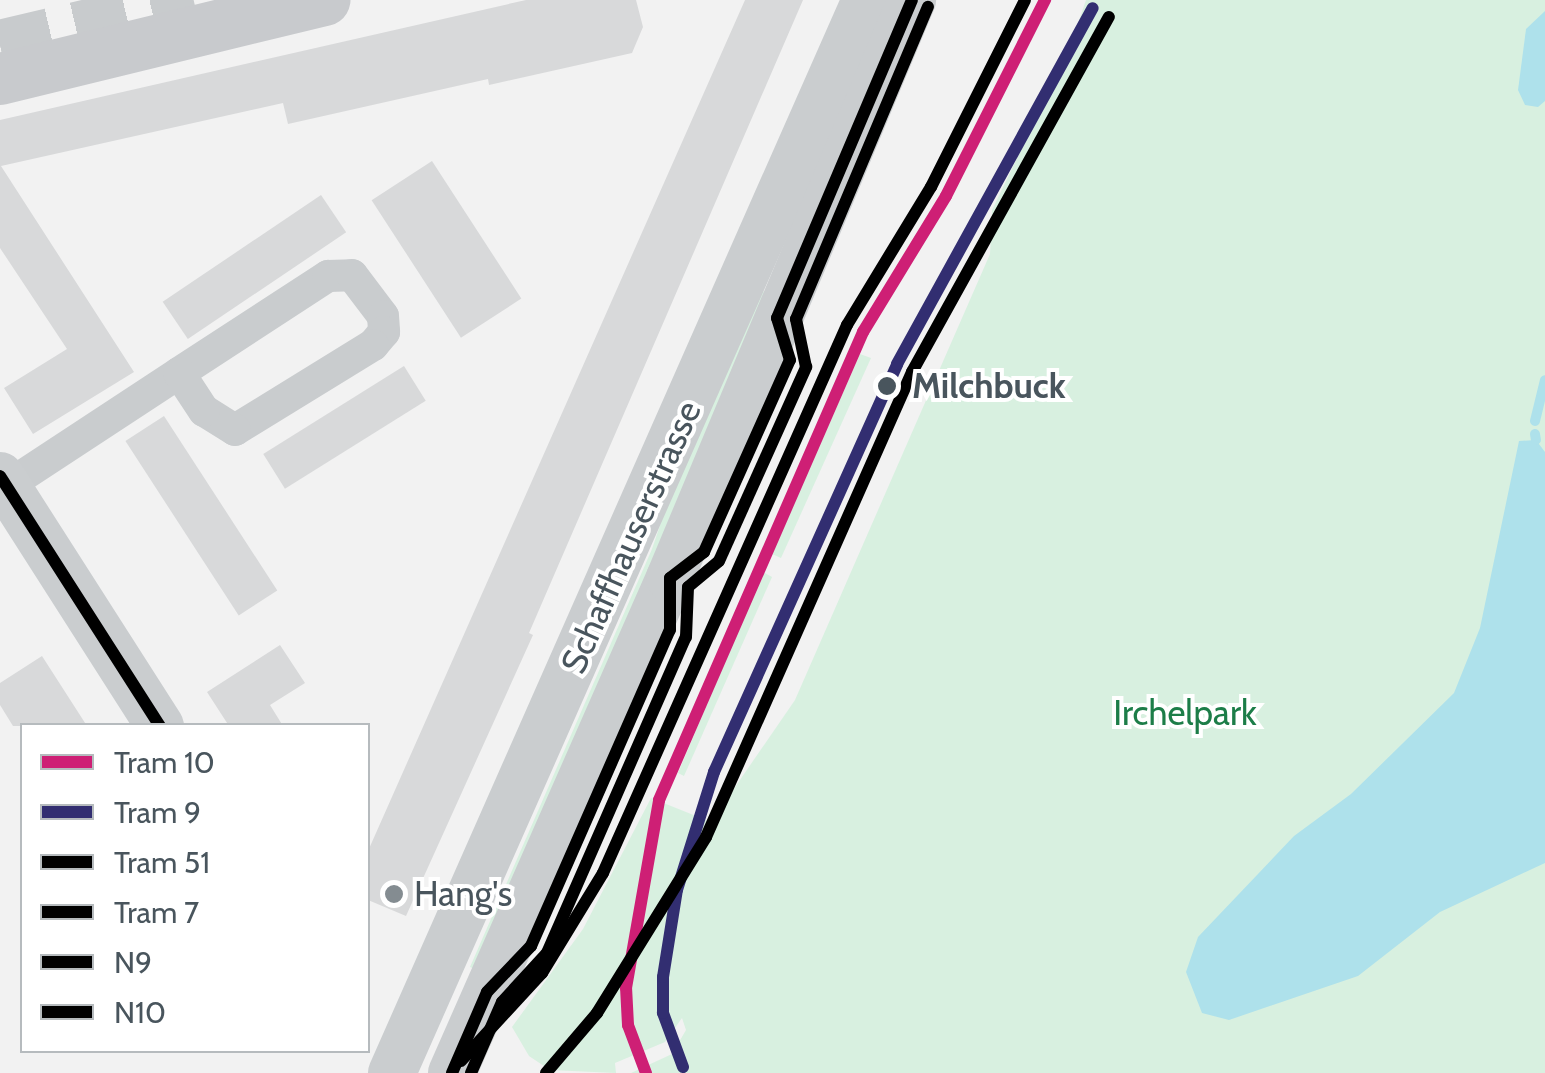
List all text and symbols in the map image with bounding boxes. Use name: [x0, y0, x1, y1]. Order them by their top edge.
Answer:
place label: Milchbuck: [912, 365, 1066, 407]
marker: Milchbuck: [871, 370, 903, 402]
street label: Schaffhauserstrasse: [552, 394, 710, 680]
park label: Irchelpark: [1113, 692, 1257, 734]
legend: [20, 723, 370, 1053]
text: Tram 10: [114, 744, 215, 781]
text: Tram 9: [114, 794, 201, 831]
text: Tram 51: [114, 844, 210, 881]
place label: Hang's: [414, 873, 512, 915]
marker: Hang's: [383, 883, 405, 905]
text: Tram 7: [114, 894, 199, 931]
text: N9: [114, 944, 152, 981]
text: N10: [114, 994, 166, 1031]

